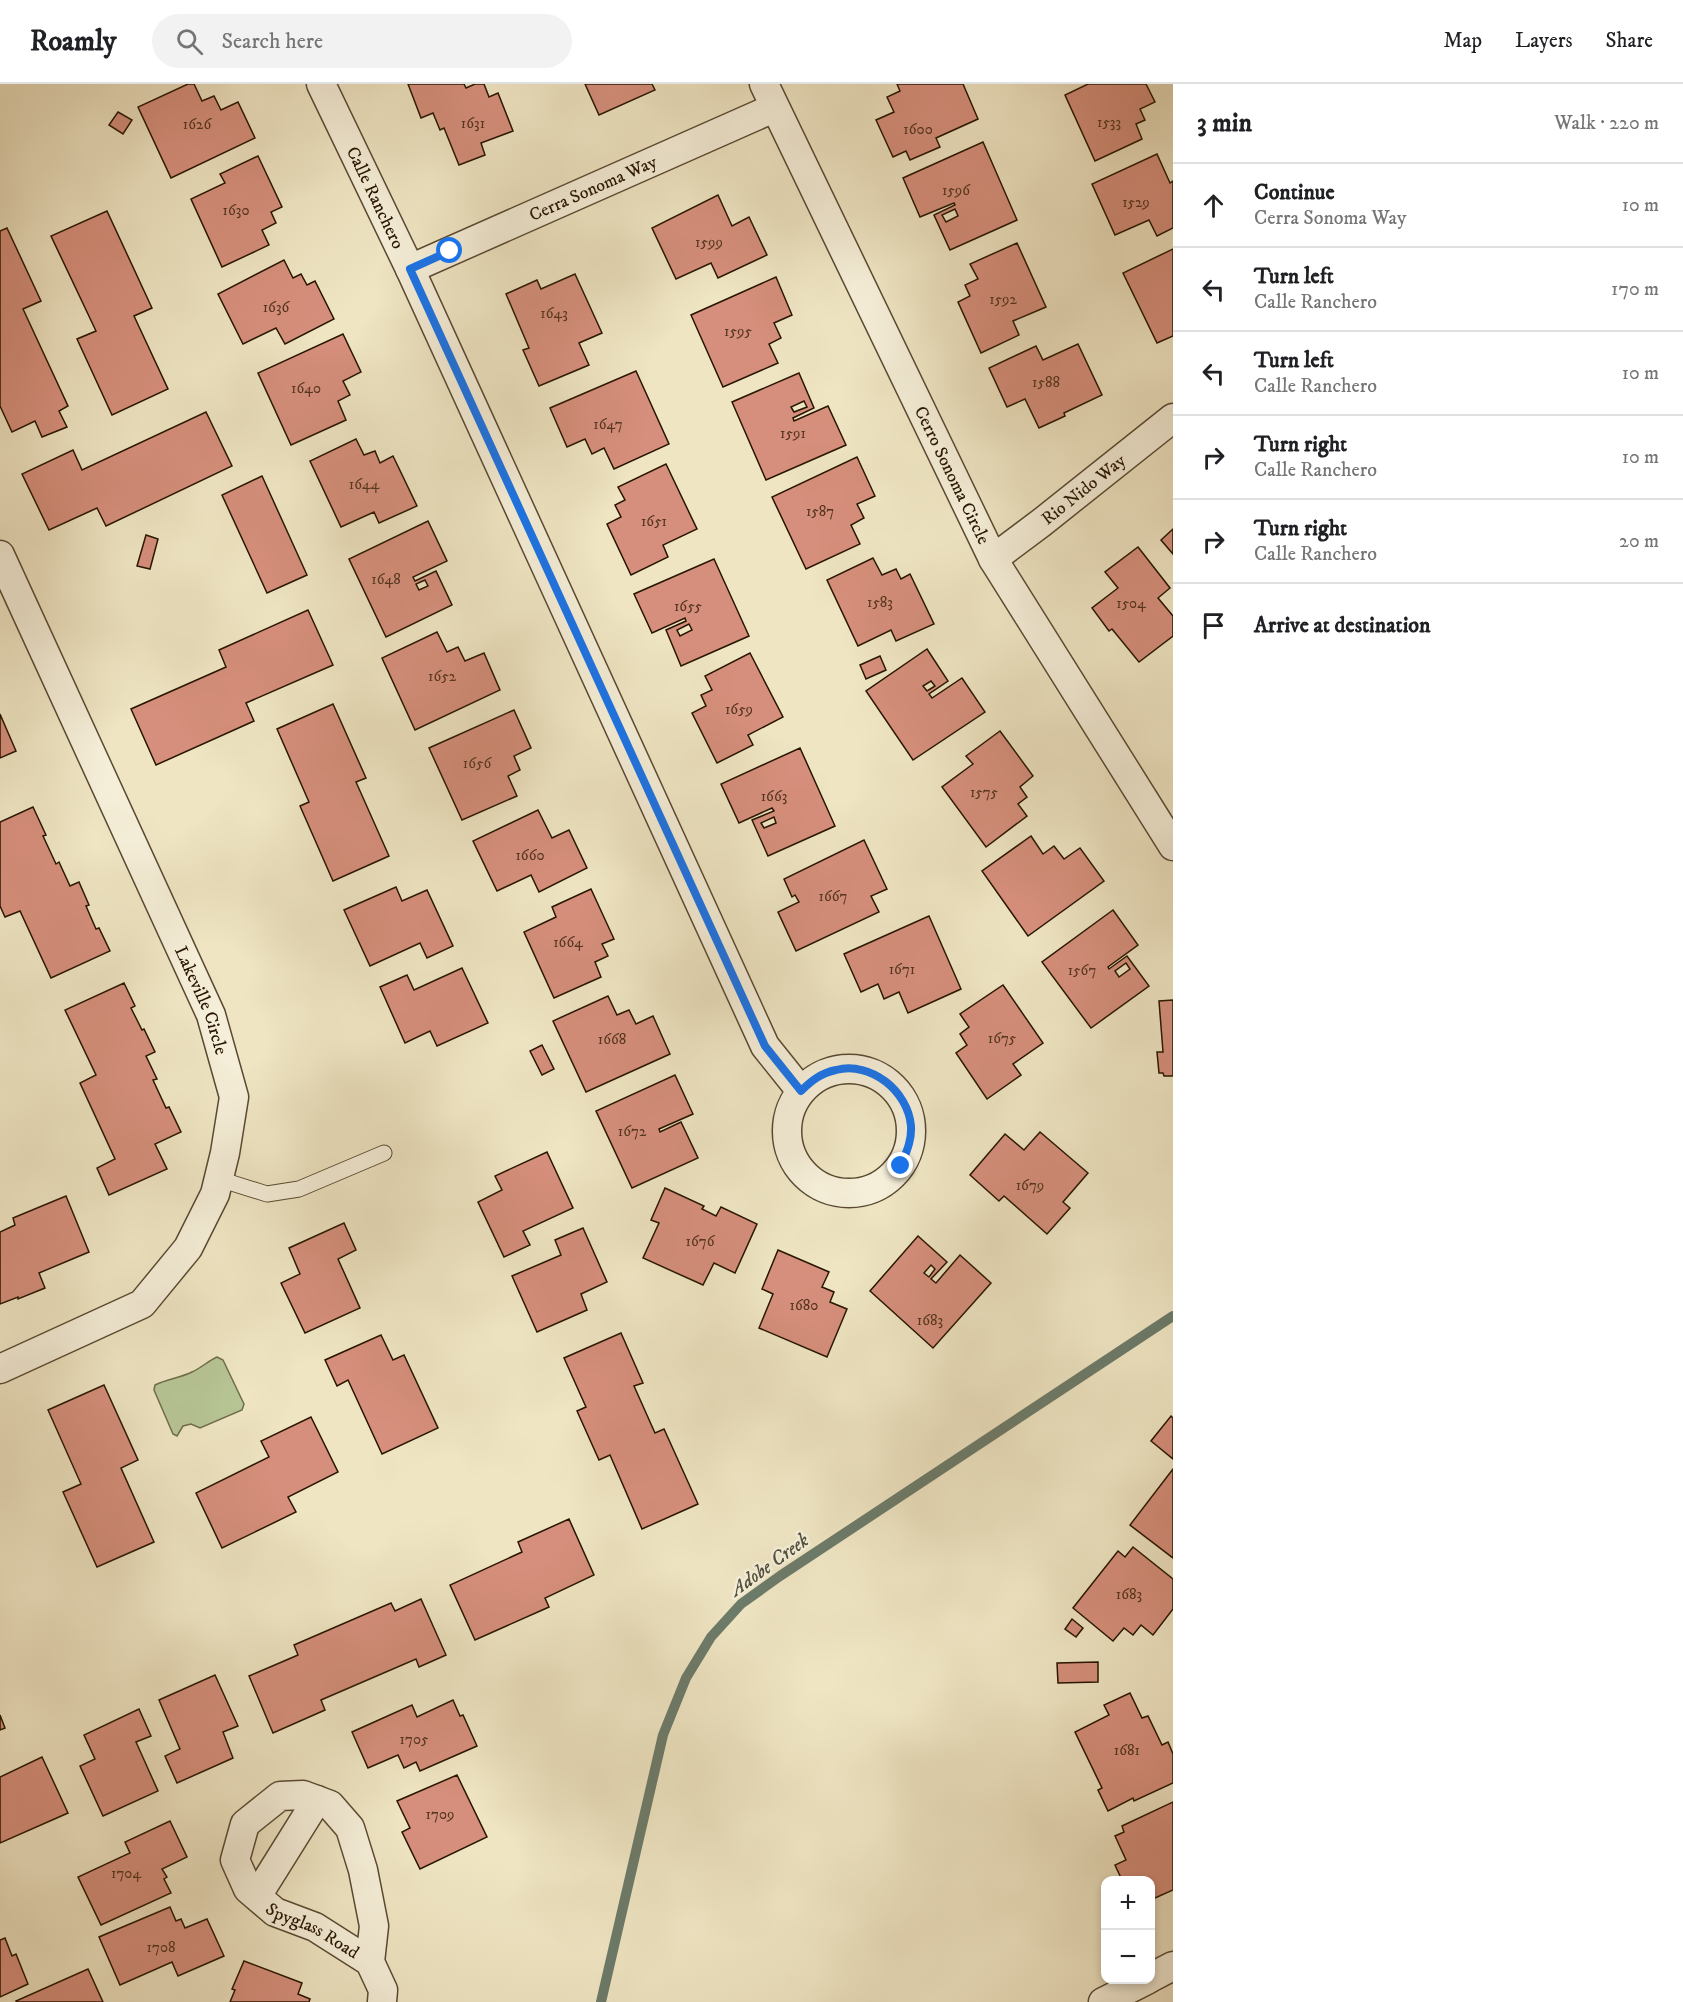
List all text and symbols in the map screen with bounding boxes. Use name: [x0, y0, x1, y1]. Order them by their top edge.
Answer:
search box: [152, 14, 572, 68]
text: Roamly: [30, 24, 116, 59]
icon: search: [173, 25, 206, 58]
text: Search here: [221, 28, 323, 55]
text: Map: [1443, 28, 1482, 54]
text: Layers: [1515, 28, 1573, 54]
text: Share: [1606, 28, 1653, 54]
text: 3 min: [1197, 107, 1252, 140]
text: Walk · 220 m: [1554, 111, 1659, 136]
house number: 1533: [1097, 113, 1121, 132]
house number: 1631: [461, 114, 485, 133]
house number: 1626: [183, 115, 212, 134]
house number: 1600: [903, 120, 933, 139]
street label: Calle Ranchero: [341, 143, 409, 253]
street label: Cerra Sonoma Way: [526, 151, 661, 227]
text: Continue: [1254, 179, 1335, 206]
house number: 1596: [942, 181, 971, 200]
icon: ahead: [1197, 189, 1230, 222]
house number: 1529: [1122, 193, 1150, 212]
text: 10 m: [1622, 193, 1659, 218]
house number: 1630: [223, 201, 249, 220]
text: Cerra Sonoma Way: [1254, 206, 1406, 231]
house number: 1599: [695, 233, 723, 252]
route start: [436, 237, 462, 263]
text: Turn left: [1254, 263, 1334, 290]
icon: left: [1197, 273, 1230, 306]
text: 170 m: [1611, 277, 1659, 302]
house number: 1592: [989, 290, 1017, 309]
text: Calle Ranchero: [1254, 290, 1377, 315]
house number: 1636: [263, 298, 291, 317]
house number: 1643: [540, 304, 568, 323]
house number: 1595: [724, 322, 752, 341]
text: Turn left: [1254, 347, 1334, 374]
icon: left: [1197, 357, 1230, 390]
text: 10 m: [1622, 361, 1659, 386]
house number: 1588: [1032, 373, 1060, 392]
text: Calle Ranchero: [1254, 374, 1377, 399]
house number: 1640: [291, 379, 321, 398]
street label: Cerro Sonoma Circle: [909, 403, 994, 548]
house number: 1647: [593, 415, 623, 434]
house number: 1591: [780, 424, 806, 443]
text: Turn right: [1254, 431, 1347, 458]
icon: right: [1197, 441, 1230, 474]
text: 10 m: [1622, 445, 1659, 470]
street label: Rio Nido Way: [1037, 450, 1131, 530]
text: Calle Ranchero: [1254, 458, 1377, 483]
house number: 1644: [349, 475, 380, 494]
house number: 1587: [806, 502, 834, 521]
house number: 1651: [641, 512, 667, 531]
text: Turn right: [1254, 515, 1347, 542]
icon: right: [1197, 525, 1230, 558]
text: 20 m: [1619, 529, 1659, 554]
text: Calle Ranchero: [1254, 542, 1377, 567]
house number: 1648: [371, 570, 401, 589]
house number: 1583: [867, 593, 893, 612]
house number: 1504: [1116, 594, 1146, 613]
house number: 1655: [674, 597, 703, 616]
icon: arrive: [1197, 609, 1230, 642]
text: Arrive at destination: [1254, 612, 1431, 639]
house number: 1652: [428, 667, 457, 686]
house number: 1659: [725, 700, 753, 719]
house number: 1656: [463, 754, 492, 773]
house number: 1575: [970, 783, 999, 802]
house number: 1663: [761, 787, 787, 806]
house number: 1660: [515, 846, 545, 865]
house number: 1667: [819, 887, 848, 906]
house number: 1664: [553, 933, 583, 952]
street label: Lakeville Circle: [169, 943, 232, 1057]
house number: 1671: [889, 960, 915, 979]
house number: 1567: [1068, 961, 1096, 980]
house number: 1675: [988, 1029, 1017, 1048]
house number: 1668: [598, 1030, 626, 1049]
house number: 1672: [618, 1122, 647, 1141]
route end: [887, 1152, 913, 1178]
house number: 1679: [1016, 1176, 1044, 1195]
house number: 1676: [686, 1232, 716, 1251]
house number: 1680: [790, 1296, 818, 1315]
house number: 1683: [917, 1311, 943, 1330]
water label: Adobe Creek: [724, 1528, 815, 1603]
house number: 1683: [1116, 1585, 1142, 1604]
house number: 1705: [400, 1730, 429, 1749]
house number: 1681: [1114, 1741, 1140, 1760]
house number: 1709: [426, 1805, 454, 1824]
house number: 1704: [111, 1864, 141, 1883]
map controls: [1101, 1876, 1155, 1984]
button: +: [1101, 1876, 1155, 1930]
street label: Spyglass Road: [260, 1899, 363, 1964]
button: −: [1101, 1930, 1155, 1984]
house number: 1708: [147, 1938, 176, 1957]

